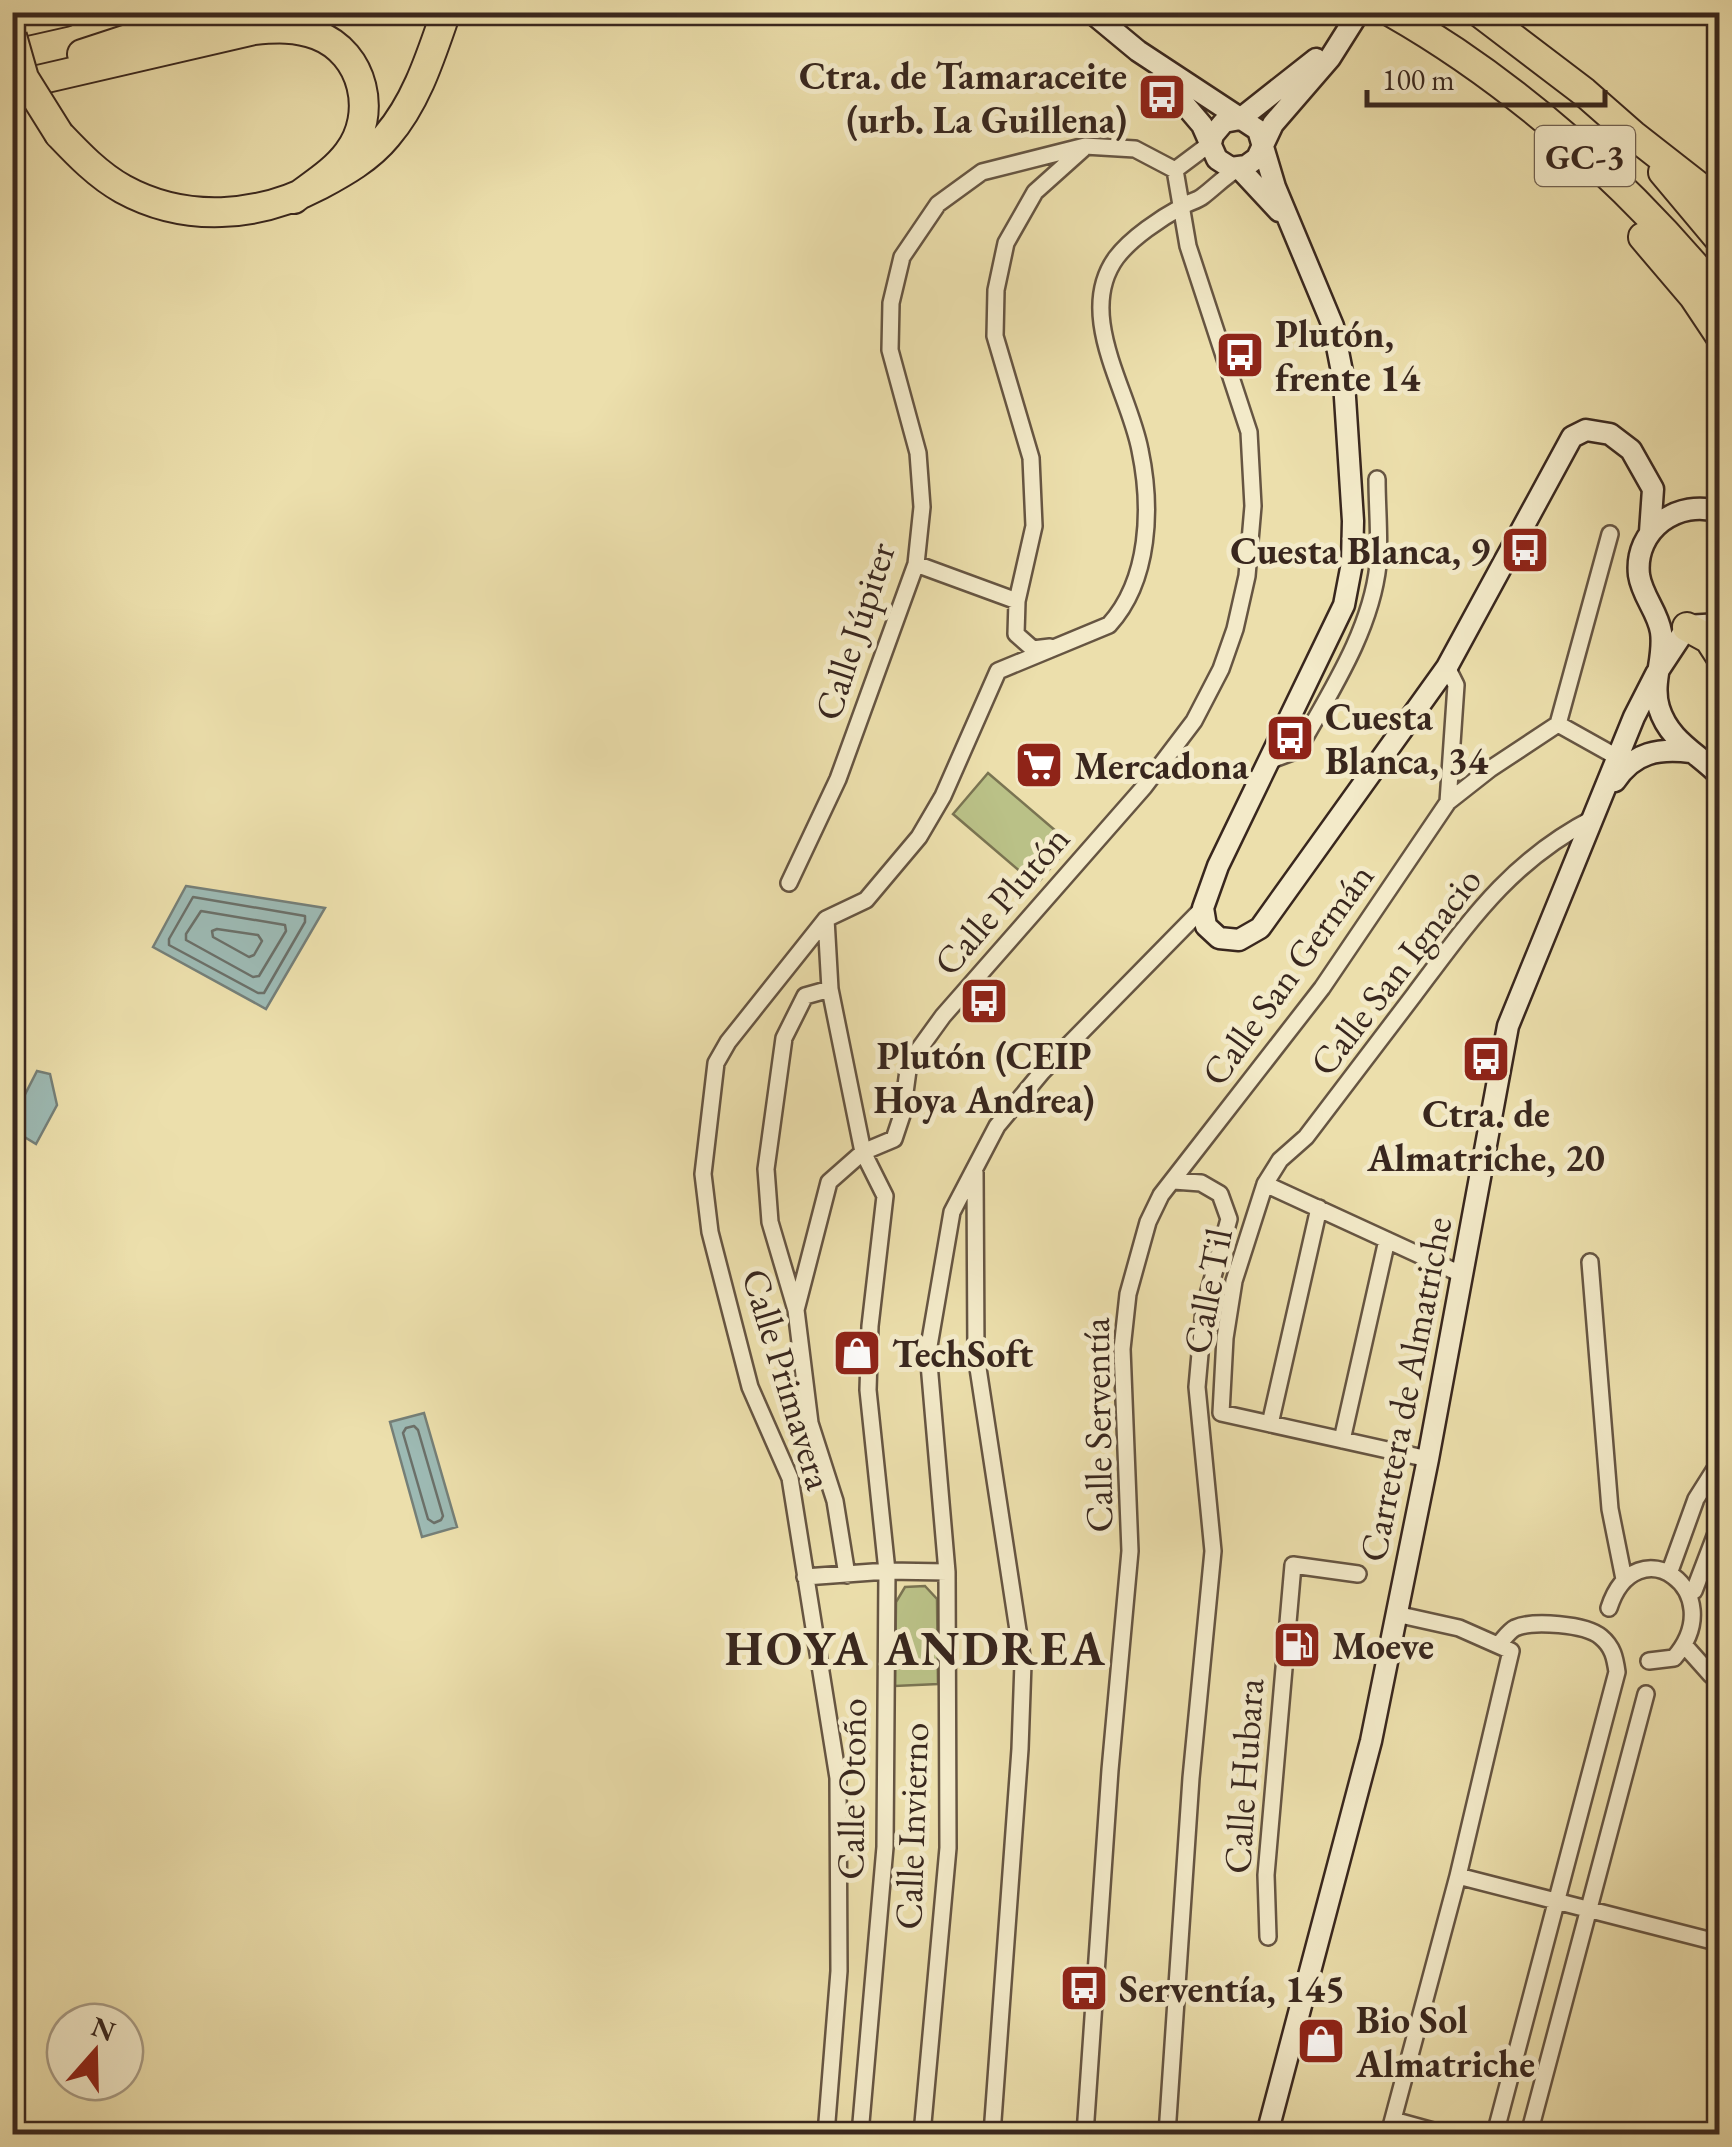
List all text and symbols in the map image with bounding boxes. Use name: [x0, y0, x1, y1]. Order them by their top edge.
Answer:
scale bar: [1367, 45, 1604, 107]
place label: Ctra. de Tamaraceite (urb. La Guillena): [799, 51, 1127, 144]
text: 100 m: [1382, 60, 1455, 99]
bus stop icon: Ctra. de Tamaraceite (urb. La Guillena): [1136, 71, 1188, 123]
road number: GC-3: [1535, 126, 1635, 186]
place label: Plutón, frente 14: [1275, 309, 1421, 402]
bus stop icon: Plutón, frente 14: [1214, 329, 1266, 381]
bus stop icon: Cuesta Blanca, 9: [1499, 524, 1551, 576]
place label: Cuesta Blanca, 9: [1230, 526, 1490, 575]
street label: Calle Júpiter: [802, 536, 906, 726]
place label: Cuesta Blanca, 34: [1325, 692, 1489, 785]
bus stop icon: Cuesta Blanca, 34: [1264, 712, 1316, 764]
supermarket icon: Mercadona: [1013, 739, 1065, 791]
place label: Mercadona: [1074, 741, 1249, 790]
street label: Calle Plutón: [922, 815, 1080, 985]
street label: Calle San Germán: [1190, 853, 1384, 1095]
street label: Calle San Ignacio: [1298, 857, 1492, 1085]
bus stop icon: Plutón (CEIP Hoya Andrea): [958, 975, 1010, 1027]
place label: Plutón (CEIP Hoya Andrea): [873, 1031, 1095, 1124]
bus stop icon: Ctra. de Almatriche, 20: [1460, 1033, 1512, 1085]
place label: Ctra. de Almatriche, 20: [1366, 1089, 1605, 1182]
street label: Carretera de Almatriche: [1348, 1212, 1462, 1566]
street label: Calle Til: [1171, 1224, 1243, 1358]
street label: Calle Primavera: [731, 1263, 845, 1496]
street label: Calle Serventía: [1071, 1316, 1123, 1533]
shop icon: TechSoft: [831, 1327, 883, 1379]
place label: TechSoft: [892, 1329, 1033, 1378]
district label: HOYA ANDREA: [725, 1617, 1107, 1679]
fuel station icon: Moeve: [1271, 1619, 1323, 1671]
place label: Moeve: [1332, 1621, 1434, 1670]
street label: Calle Hubara: [1212, 1676, 1274, 1875]
street label: Calle Otoño: [825, 1698, 877, 1880]
street label: Calle Invierno: [883, 1722, 939, 1930]
bus stop icon: Serventía, 145: [1058, 1962, 1110, 2014]
place label: Serventía, 145: [1119, 1964, 1345, 2013]
place label: Bio Sol Almatriche: [1355, 1995, 1535, 2088]
north arrow: [45, 2002, 145, 2102]
text: N: [87, 2008, 121, 2049]
shop icon: Bio Sol Almatriche: [1295, 2015, 1347, 2067]

